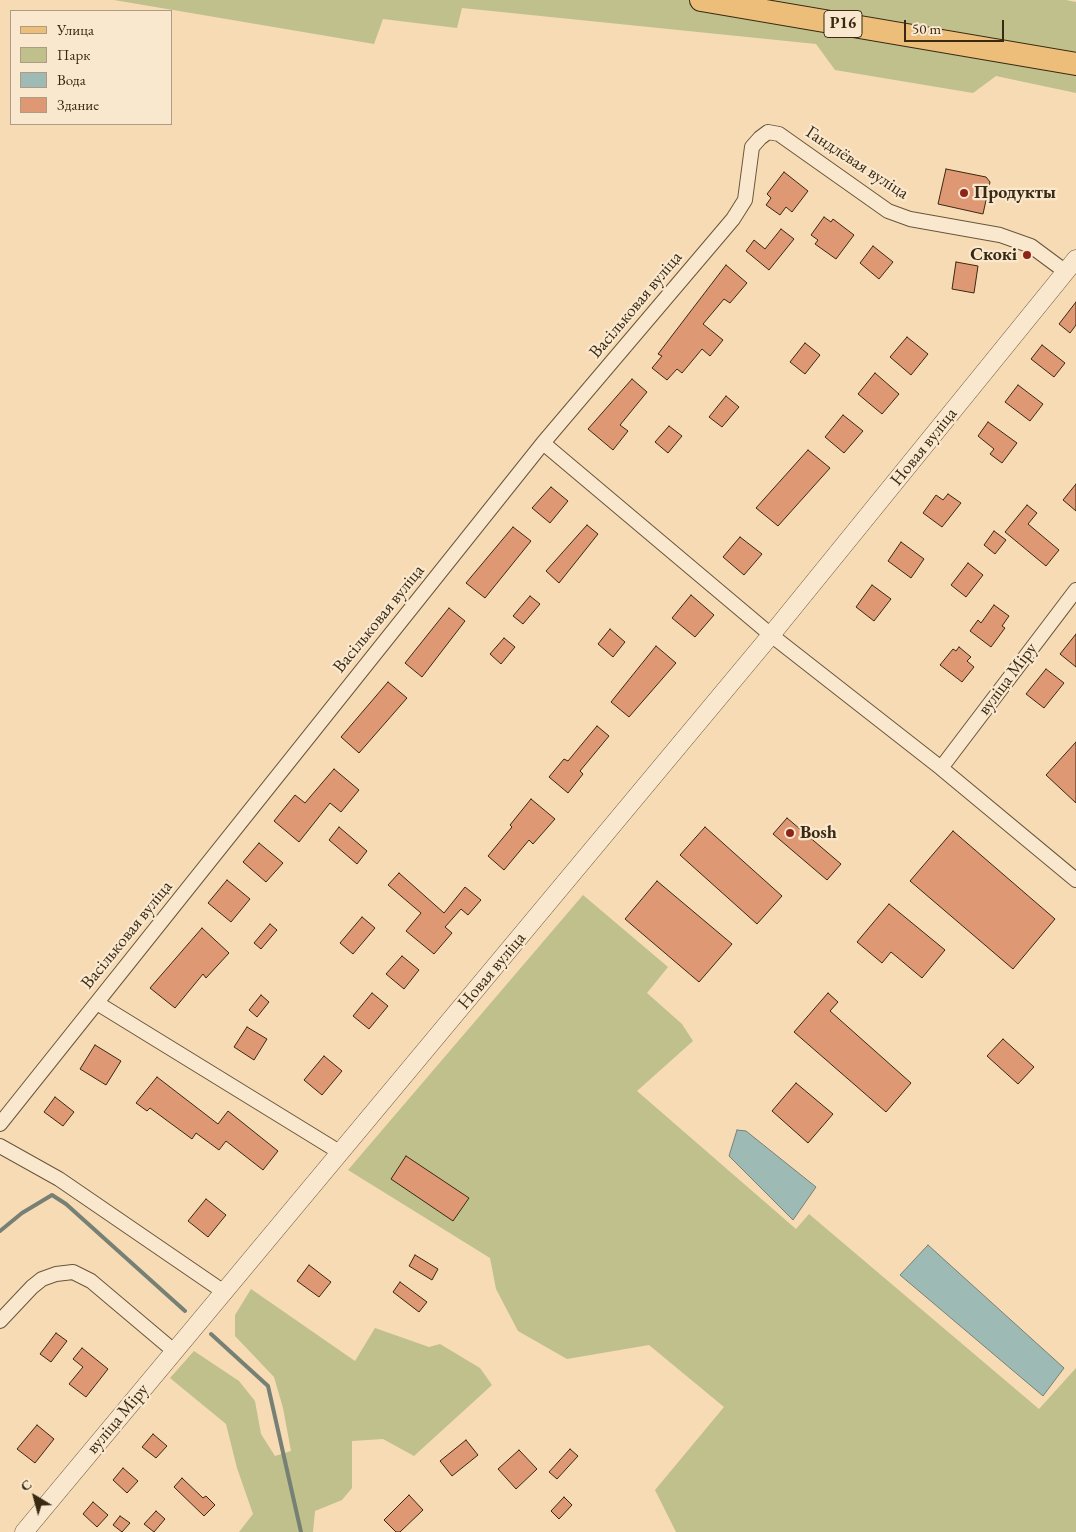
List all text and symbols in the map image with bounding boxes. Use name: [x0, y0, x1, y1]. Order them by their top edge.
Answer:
legend: [10, 10, 172, 125]
road number: Р16: [824, 10, 862, 38]
scale bar: [906, 10, 1006, 42]
text: 50 m: [912, 19, 941, 38]
text: Улица: [57, 20, 94, 39]
text: Парк: [57, 45, 90, 64]
text: Вода: [57, 70, 86, 89]
text: Здание: [57, 95, 99, 114]
street label: Гандлёвая вуліца: [801, 122, 913, 204]
place label: Продукты: [974, 182, 1056, 204]
marker: Продукты: [958, 187, 970, 199]
place label: Скокі: [970, 244, 1017, 266]
street label: Васільковая вуліца: [585, 247, 687, 363]
marker: Скокі: [1021, 249, 1033, 261]
street label: Новая вуліца: [886, 404, 962, 490]
street label: Васільковая вуліца: [329, 561, 429, 677]
street label: вуліца Міру: [974, 638, 1042, 720]
place label: Bosh: [800, 822, 837, 844]
marker: Bosh: [784, 827, 796, 839]
street label: Васільковая вуліца: [77, 877, 177, 993]
street label: Новая вуліца: [453, 928, 531, 1014]
street label: вуліца Міру: [82, 1379, 154, 1459]
north arrow: [10, 1472, 60, 1522]
text: С: [17, 1475, 35, 1495]

